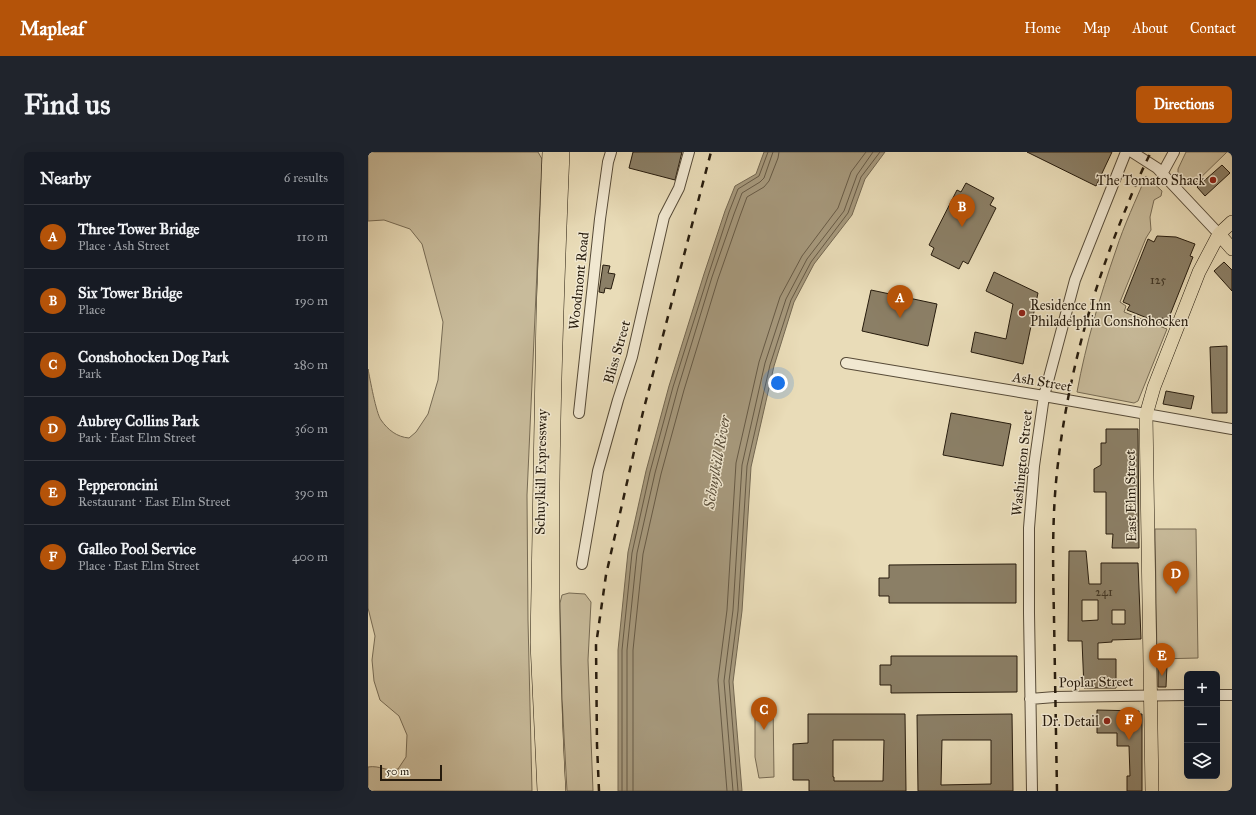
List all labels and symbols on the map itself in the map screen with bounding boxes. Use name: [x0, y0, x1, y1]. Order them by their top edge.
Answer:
place label: The Tomato Shack: [1096, 172, 1205, 189]
marker: The Tomato Shack: [1208, 175, 1218, 185]
pin: B: [949, 194, 975, 227]
street label: Woodmont Road: [565, 231, 593, 331]
house number: 125: [1150, 273, 1166, 287]
pin: A: [887, 285, 913, 318]
place label: Residence Inn Philadelphia Conshohocken: [1030, 297, 1189, 330]
marker: Residence Inn Philadelphia Conshohocken: [1017, 308, 1027, 318]
street label: Bliss Street: [600, 318, 634, 386]
street label: Ash Street: [1010, 368, 1073, 396]
your location: [768, 373, 788, 393]
street label: Schuylkill Expressway: [531, 408, 551, 535]
street label: Washington Street: [1008, 409, 1036, 517]
water label: Schuylkill River: [700, 413, 734, 511]
street label: East Elm Street: [1122, 450, 1140, 542]
pin: D: [1163, 561, 1189, 594]
house number: 241: [1095, 585, 1113, 599]
pin: E: [1149, 643, 1175, 676]
street label: Poplar Street: [1059, 673, 1133, 691]
pin: C: [751, 697, 777, 730]
pin: F: [1116, 707, 1142, 740]
place label: Dr. Detail: [1042, 713, 1099, 730]
marker: Dr. Detail: [1102, 716, 1112, 726]
scale bar: [380, 763, 442, 782]

